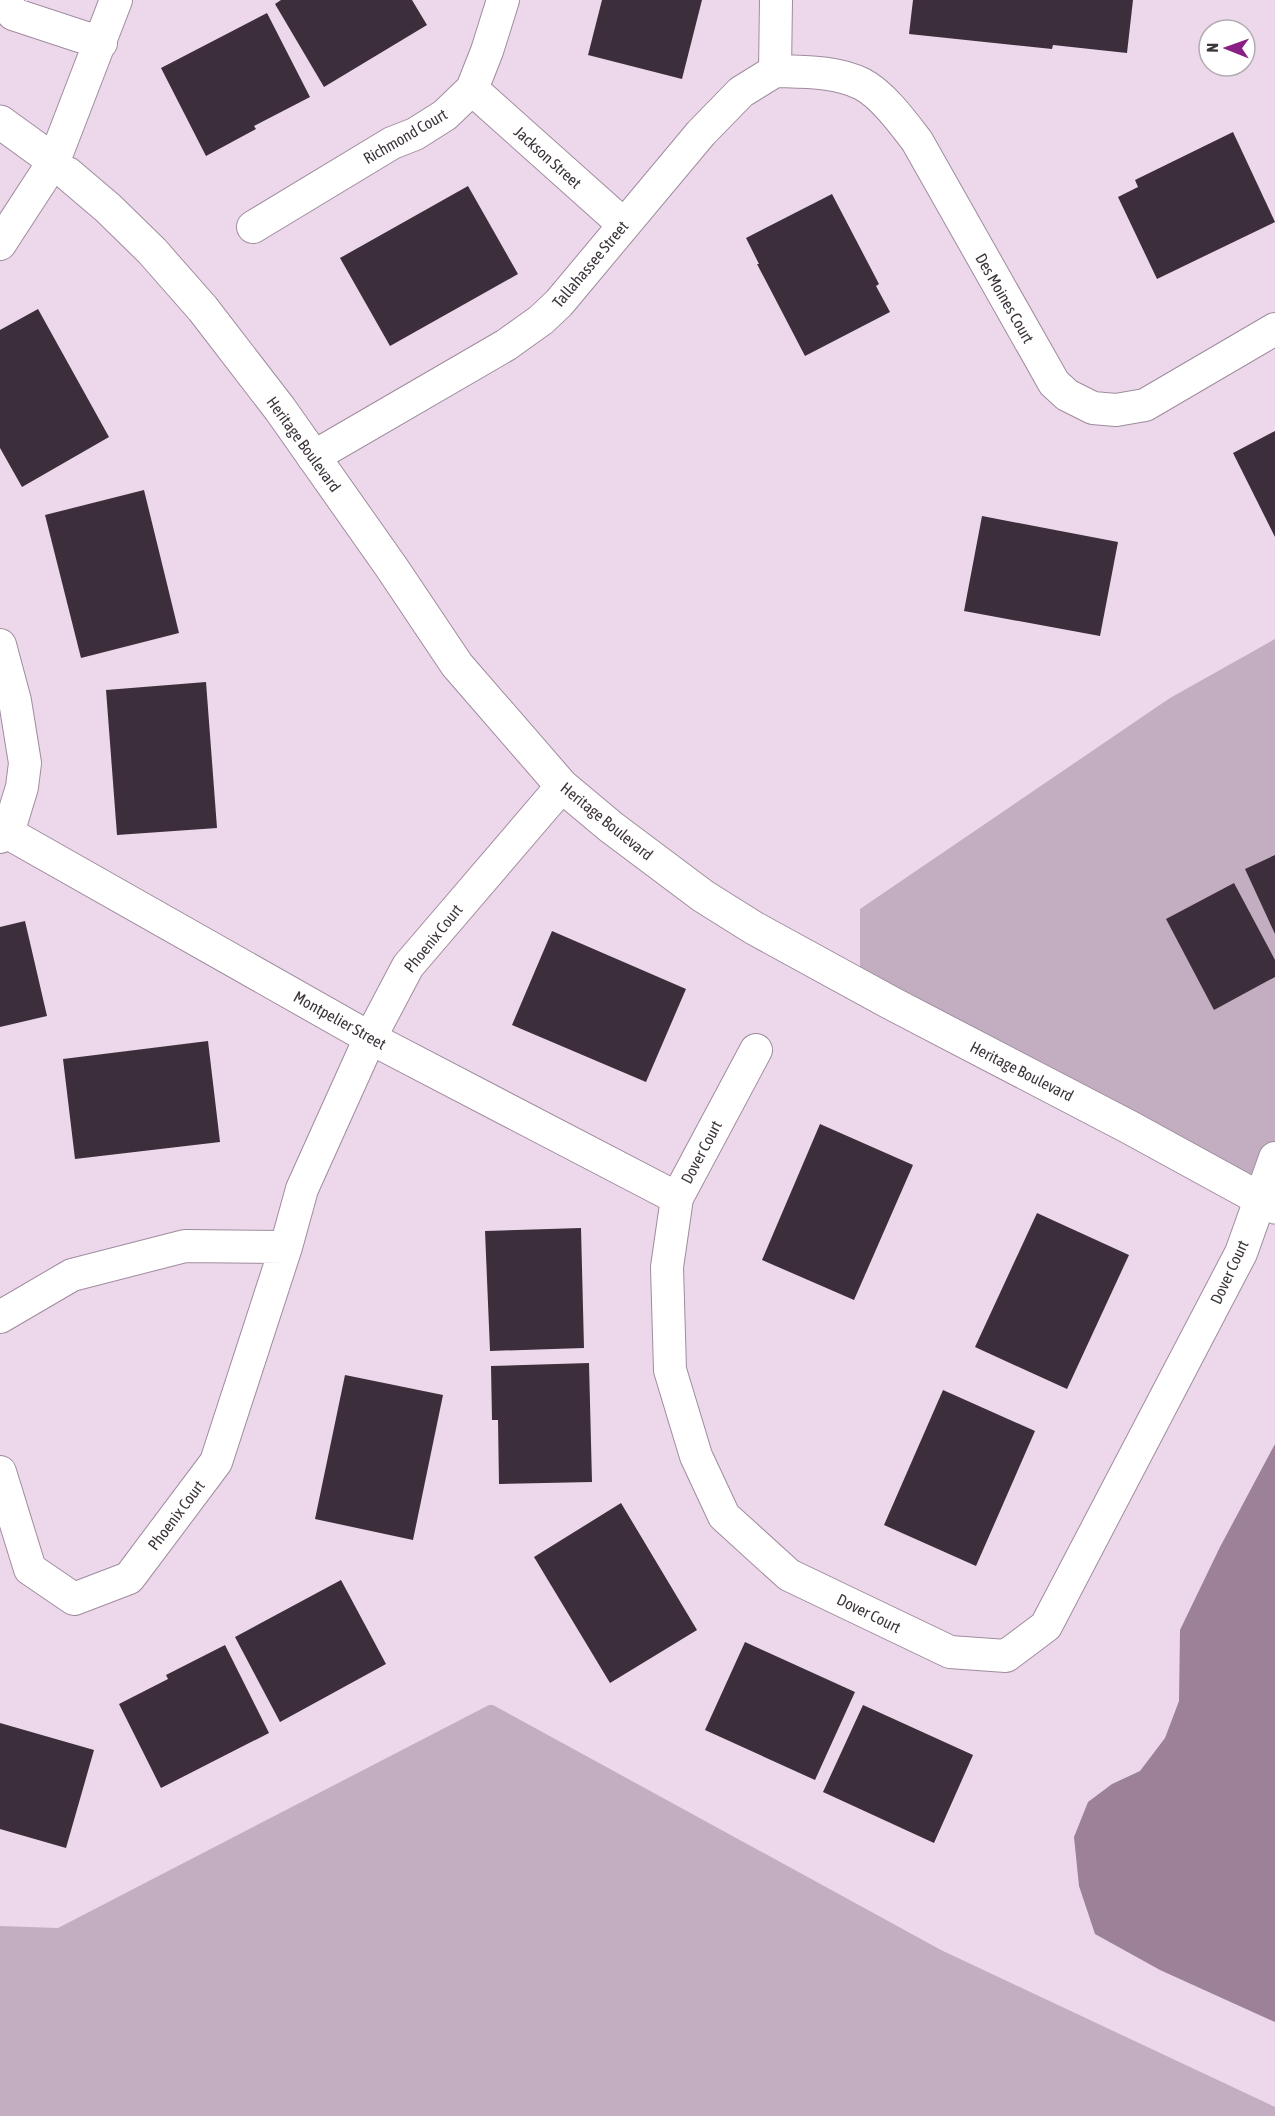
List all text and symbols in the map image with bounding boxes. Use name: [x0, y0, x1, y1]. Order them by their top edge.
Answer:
north arrow: [1197, 18, 1257, 78]
text: N: [1203, 43, 1221, 53]
street label: Richmond Court: [360, 105, 450, 167]
street label: Jackson Street: [511, 122, 585, 192]
street label: Tallahassee Street: [549, 217, 632, 311]
street label: Des Moines Court: [972, 250, 1038, 346]
street label: Heritage Boulevard: [263, 393, 345, 496]
street label: Heritage Boulevard: [557, 778, 657, 864]
street label: Phoenix Court: [400, 900, 466, 976]
street label: Montpelier Street: [290, 987, 390, 1054]
street label: Heritage Boulevard: [967, 1037, 1077, 1106]
street label: Dover Court: [677, 1117, 725, 1186]
street label: Dover Court: [1206, 1237, 1252, 1307]
street label: Phoenix Court: [144, 1476, 208, 1553]
street label: Dover Court: [834, 1590, 904, 1636]

